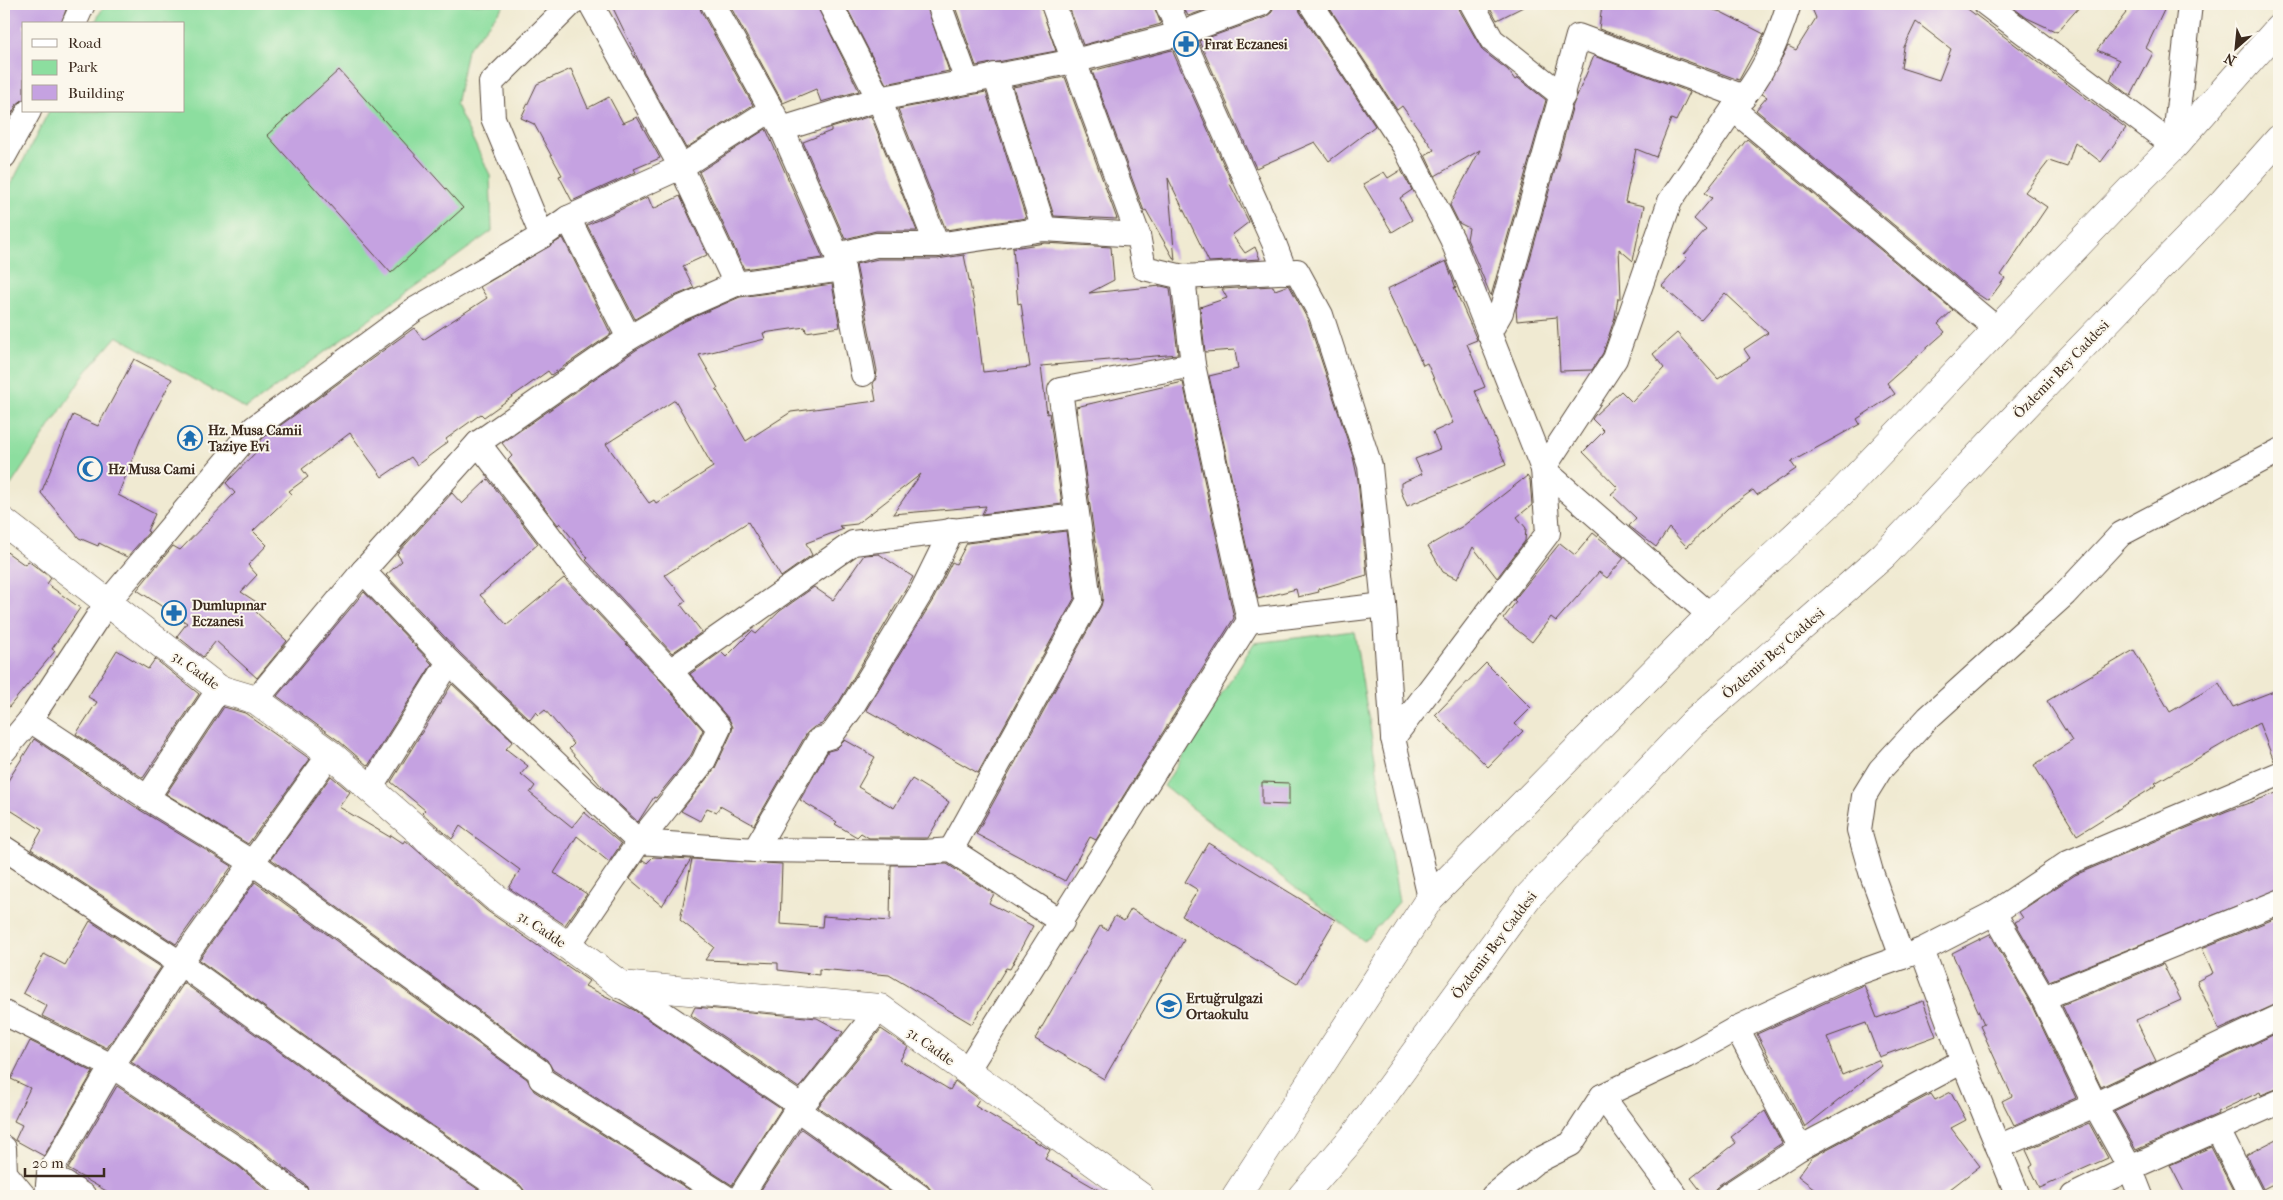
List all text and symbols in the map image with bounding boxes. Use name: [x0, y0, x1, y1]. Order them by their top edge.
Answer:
legend: [22, 22, 185, 112]
north arrow: [2210, 22, 2260, 72]
pharmacy icon: Fırat Eczanesi: [1173, 31, 1199, 57]
text: Road: [68, 34, 102, 52]
place label: Fırat Eczanesi: [1203, 36, 1289, 53]
text: N: [2221, 49, 2239, 69]
text: Park: [68, 58, 98, 76]
text: Building: [68, 84, 125, 102]
street label: Özdemir Bey Caddesi: [2009, 316, 2113, 422]
place label: Hz. Musa Camii Taziye Evi: [207, 422, 303, 455]
temple icon: Hz. Musa Camii Taziye Evi: [177, 425, 203, 451]
mosque icon: Hz Musa Cami: [77, 456, 103, 482]
place label: Hz Musa Cami: [108, 461, 196, 478]
place label: Dumlupınar Eczanesi: [192, 597, 267, 630]
pharmacy icon: Dumlupınar Eczanesi: [161, 600, 187, 626]
street label: Özdemir Bey Caddesi: [1718, 603, 1828, 703]
street label: 31. Cadde: [169, 648, 223, 693]
street label: Özdemir Bey Caddesi: [1448, 888, 1540, 1002]
street label: 31. Cadde: [514, 907, 569, 952]
place label: Ertuğrulgazi Ortaokulu: [1186, 990, 1264, 1023]
school or university icon: Ertuğrulgazi Ortaokulu: [1156, 993, 1182, 1019]
street label: 31. Cadde: [904, 1024, 958, 1069]
scale bar: [25, 1145, 104, 1177]
text: 20 m: [32, 1154, 64, 1172]

